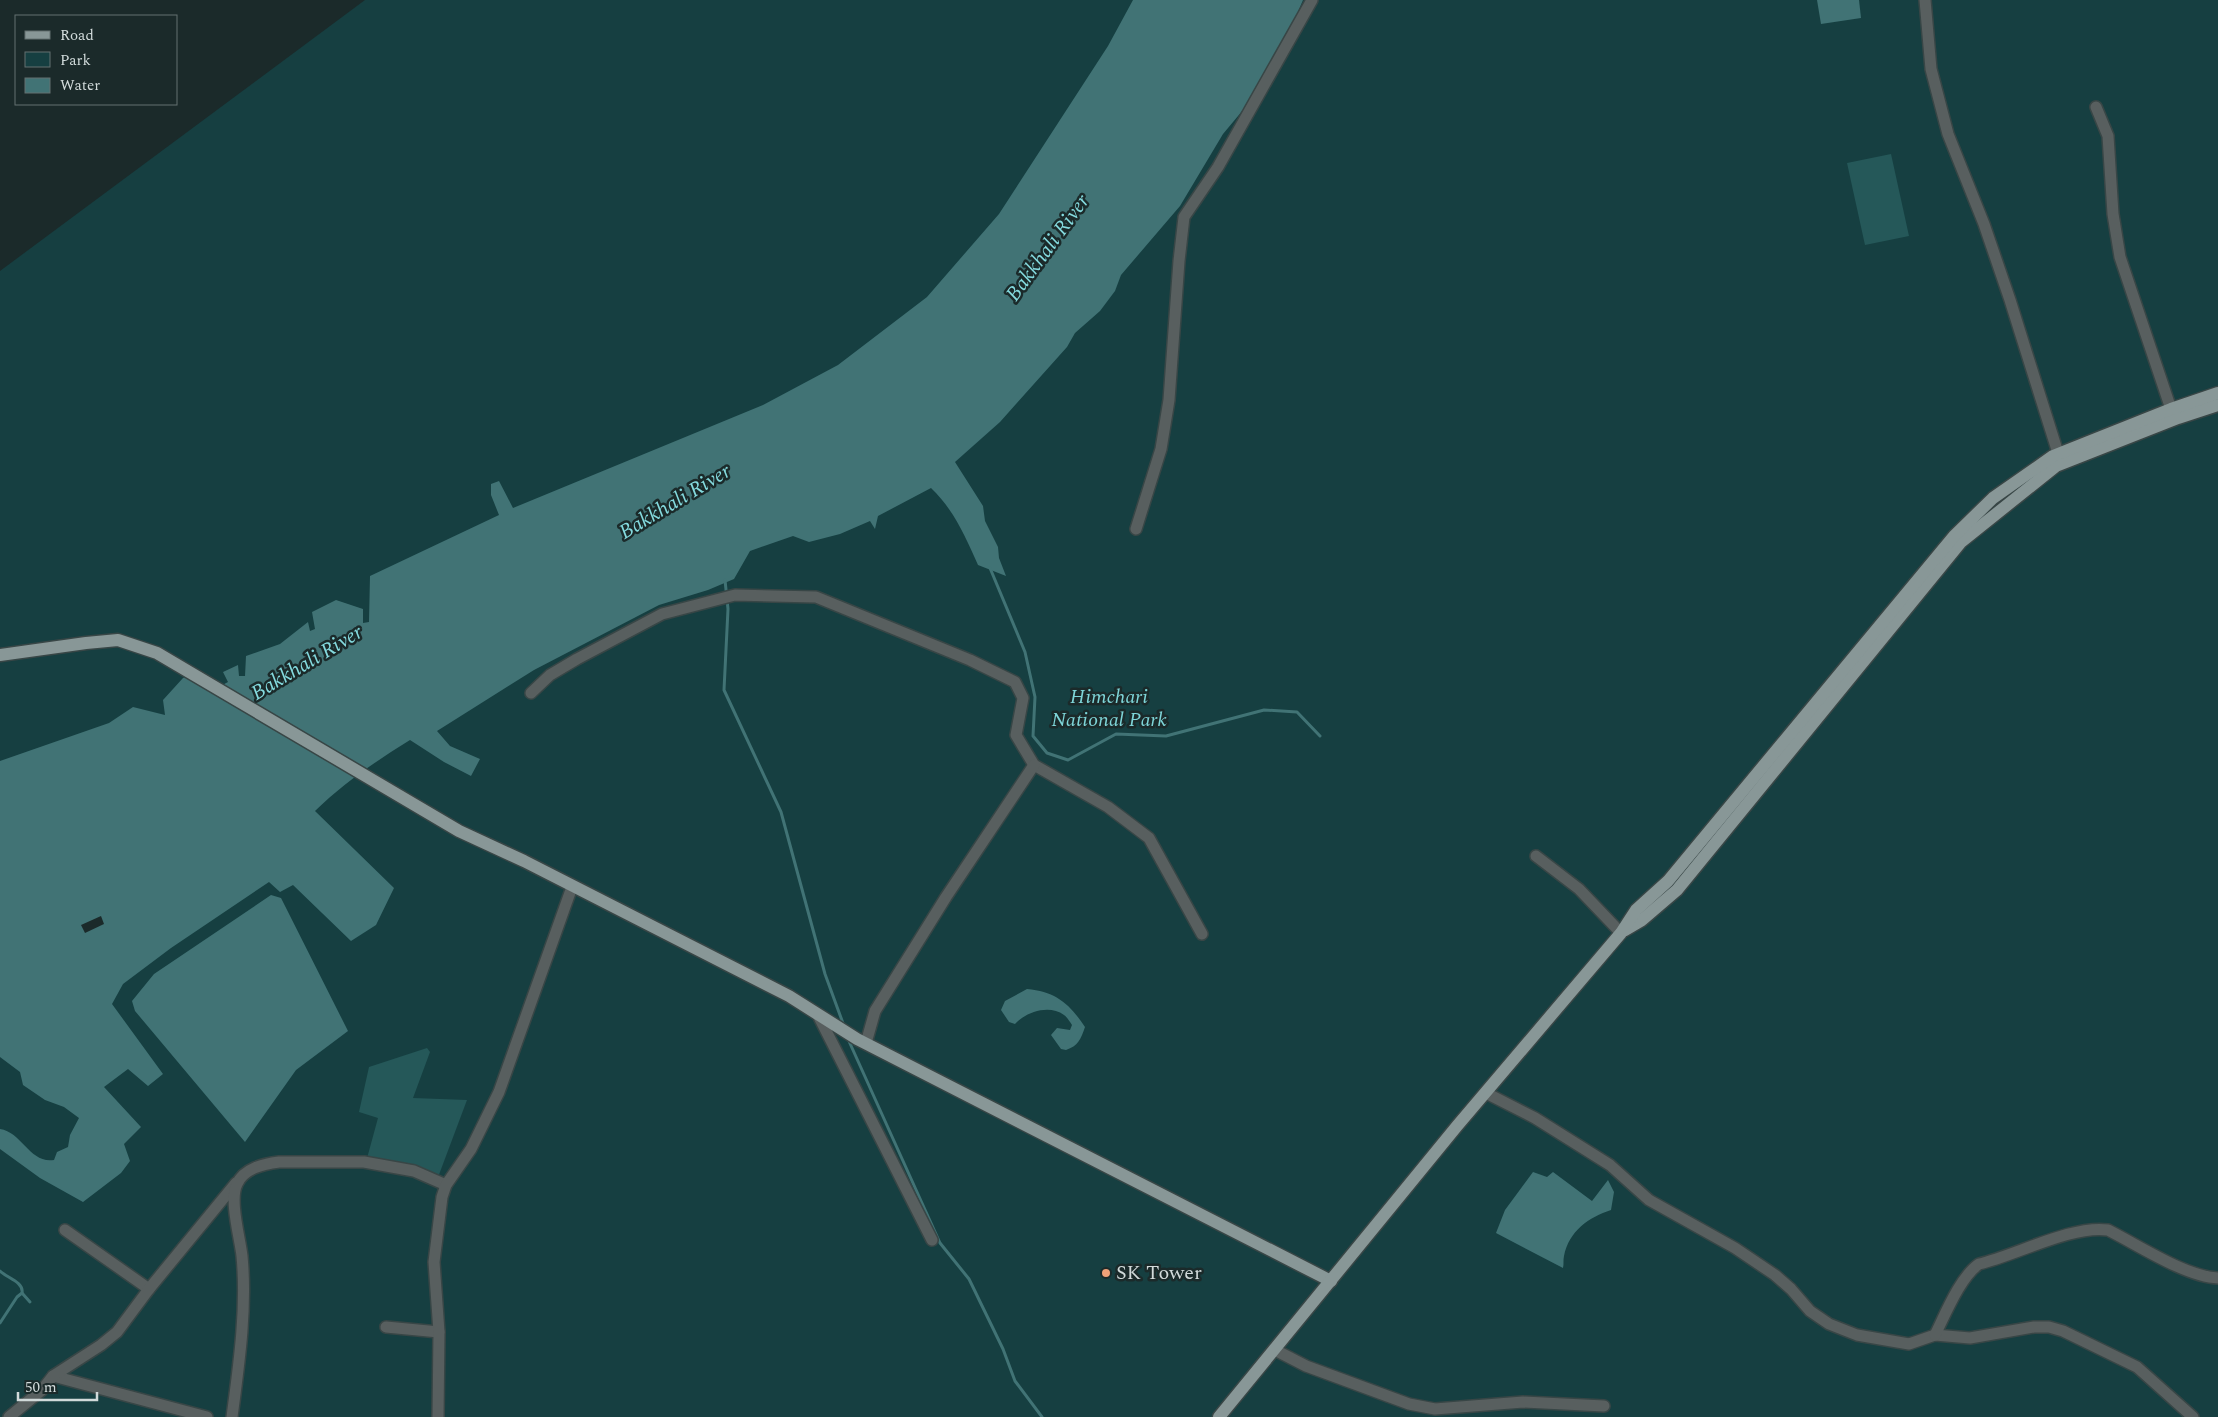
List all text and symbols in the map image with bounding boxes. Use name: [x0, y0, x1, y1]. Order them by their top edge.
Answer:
legend: [15, 15, 178, 105]
text: Road: [60, 24, 94, 47]
text: Park: [60, 49, 91, 72]
text: Water: [60, 74, 100, 97]
water label: Bakkhali River: [998, 187, 1098, 308]
water label: Bakkhali River: [613, 455, 738, 548]
water label: Bakkhali River: [245, 616, 370, 709]
park label: Himchari National Park: [1051, 682, 1167, 735]
place label: SK Tower: [1116, 1258, 1202, 1288]
marker: SK Tower: [1100, 1267, 1112, 1279]
scale bar: [18, 1370, 96, 1402]
text: 50 m: [25, 1376, 57, 1399]

